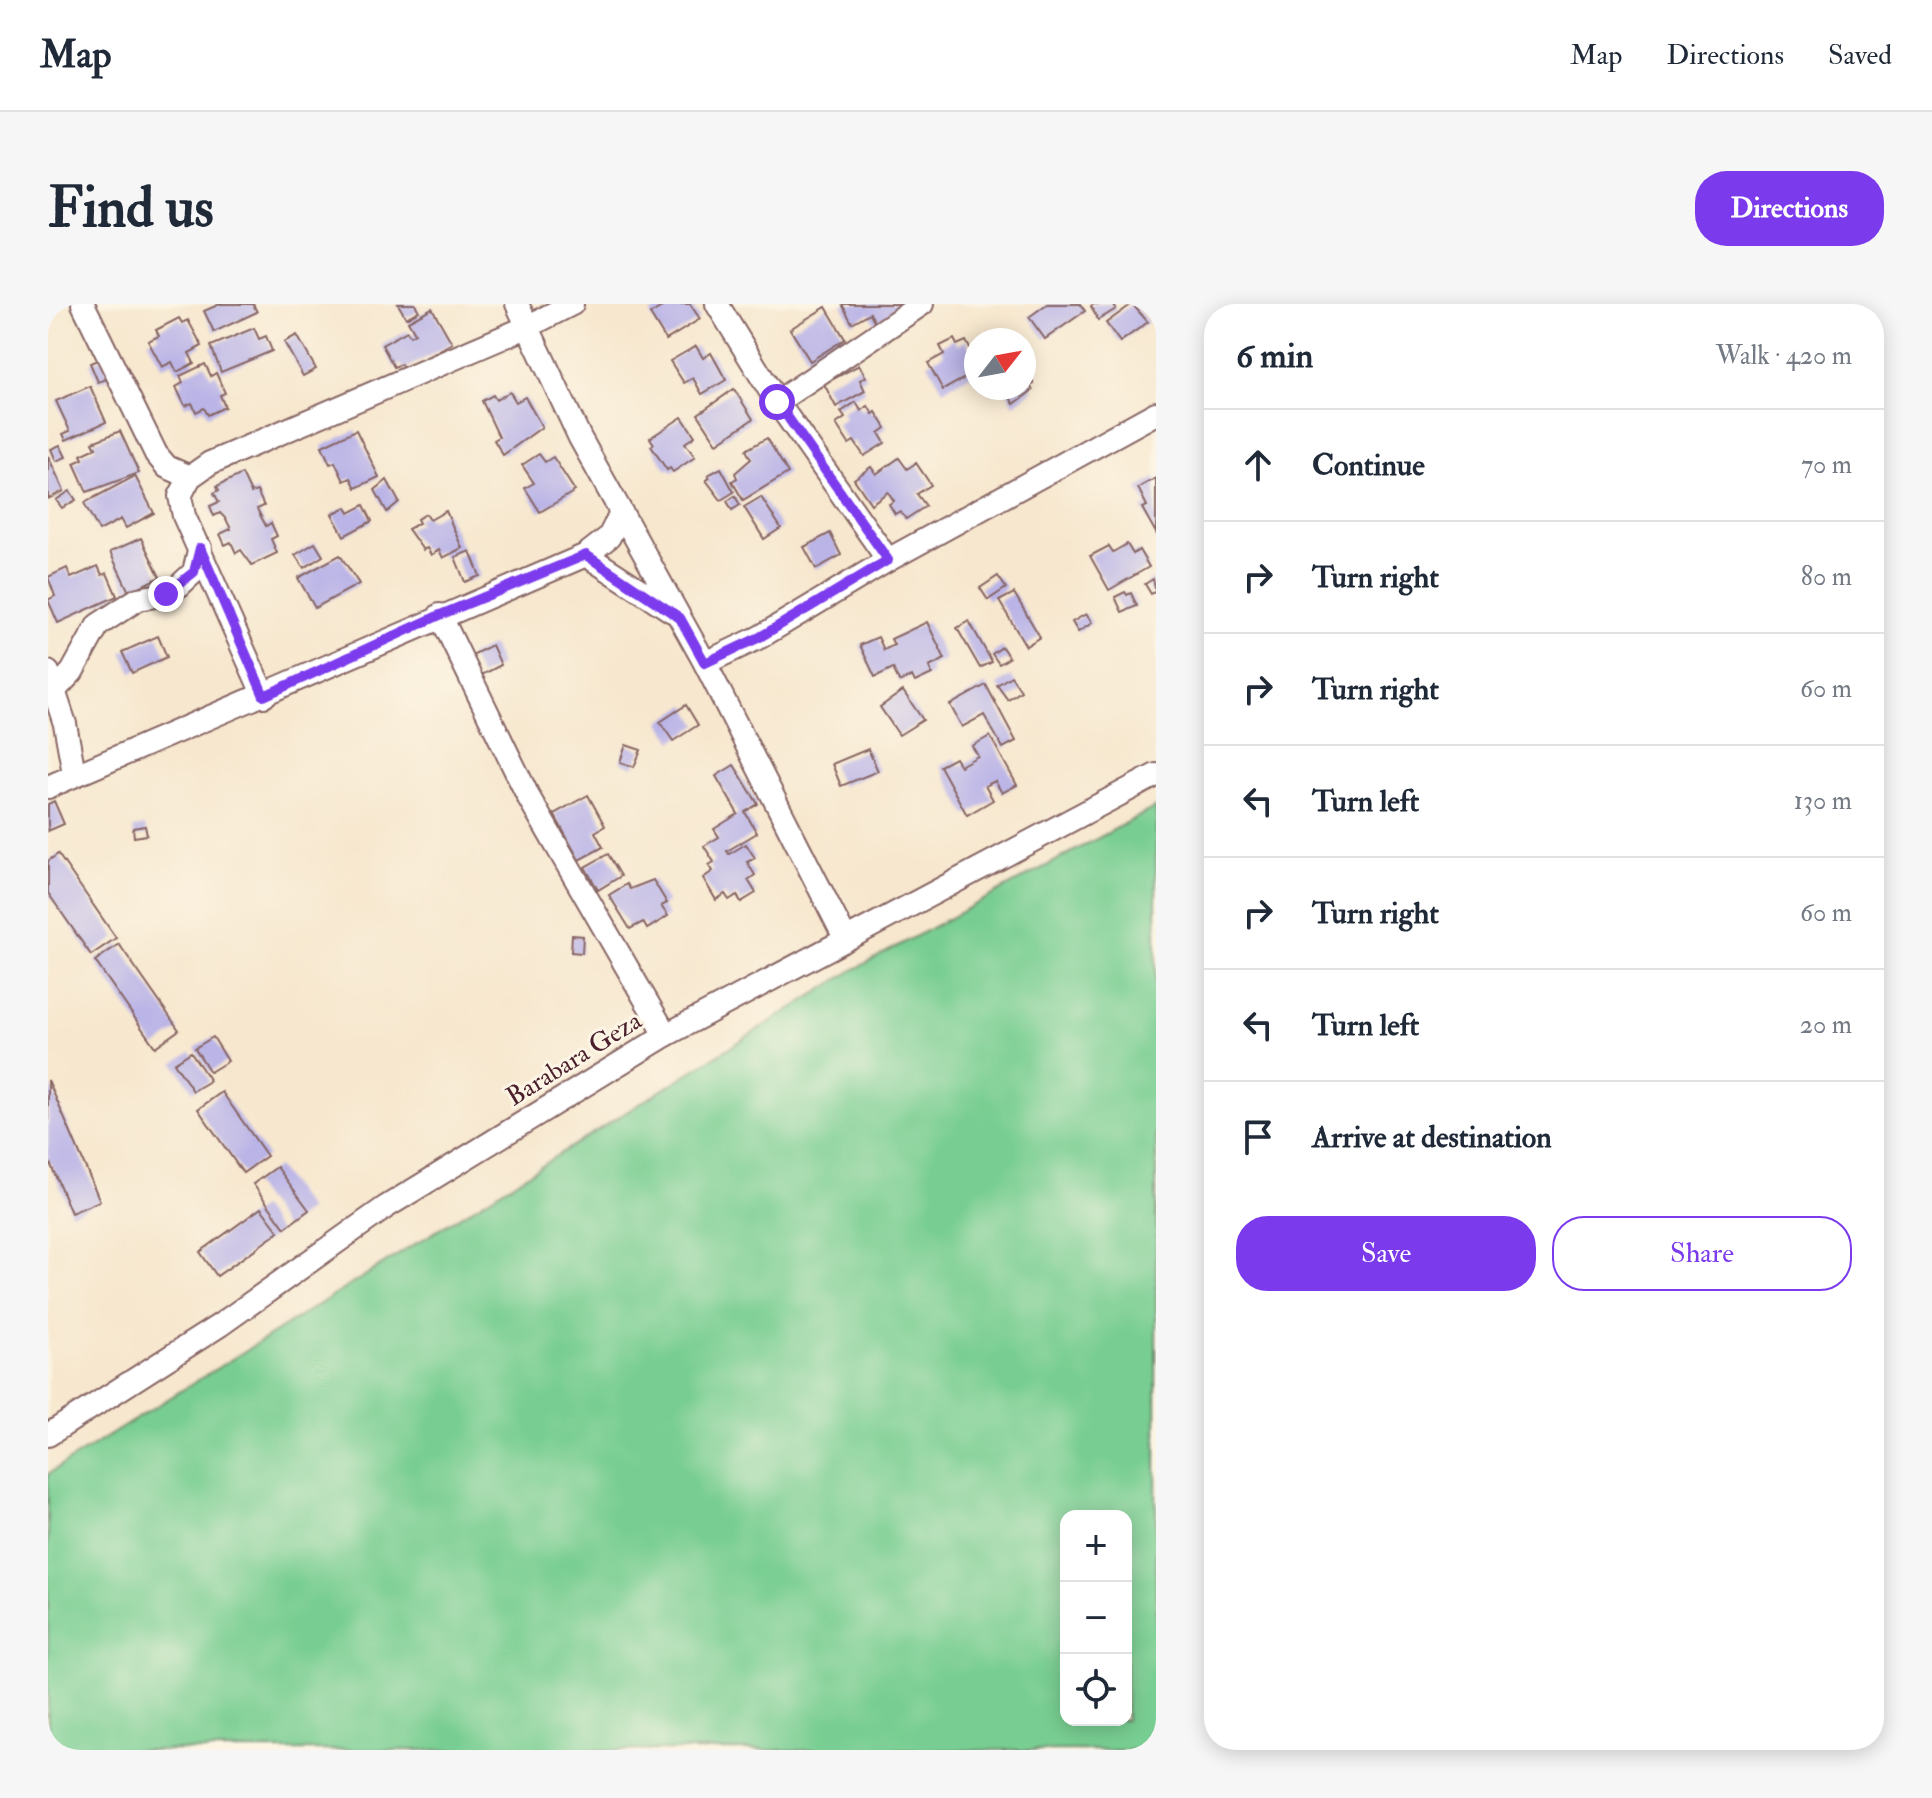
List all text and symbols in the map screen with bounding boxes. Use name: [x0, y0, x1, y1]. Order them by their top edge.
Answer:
text: Map: [40, 31, 111, 79]
text: Map: [1570, 38, 1623, 73]
text: Directions: [1667, 38, 1784, 73]
text: Saved: [1828, 38, 1892, 73]
button: Directions: [1695, 171, 1884, 246]
text: Find us: [48, 173, 214, 244]
north arrow: [964, 328, 1036, 400]
text: 6 min: [1236, 335, 1313, 378]
text: Walk · 420 m: [1716, 340, 1852, 372]
route start: [759, 384, 795, 420]
icon: ahead: [1236, 443, 1280, 487]
text: Continue: [1312, 447, 1425, 484]
text: 70 m: [1801, 449, 1852, 481]
icon: right: [1236, 555, 1280, 599]
text: Turn right: [1312, 559, 1439, 596]
text: 80 m: [1801, 561, 1852, 593]
route end: [148, 576, 184, 612]
icon: right: [1236, 667, 1280, 711]
text: Turn right: [1312, 671, 1439, 708]
text: 60 m: [1800, 673, 1852, 705]
icon: left: [1236, 779, 1280, 823]
text: Turn left: [1312, 783, 1419, 820]
text: 130 m: [1794, 785, 1852, 817]
icon: right: [1236, 891, 1280, 935]
text: Turn right: [1312, 895, 1439, 932]
text: 60 m: [1800, 897, 1852, 929]
icon: left: [1236, 1003, 1280, 1047]
street label: Barabara Geza: [500, 1005, 648, 1113]
text: Turn left: [1312, 1007, 1419, 1044]
text: 20 m: [1800, 1009, 1852, 1041]
icon: arrive: [1236, 1115, 1280, 1159]
text: Arrive at destination: [1312, 1119, 1552, 1156]
button: Save: [1236, 1216, 1536, 1291]
button: Share: [1552, 1216, 1852, 1291]
map controls: [1060, 1510, 1132, 1726]
button: +: [1060, 1510, 1132, 1582]
button: −: [1060, 1582, 1132, 1654]
button: locate: [1060, 1654, 1132, 1726]

